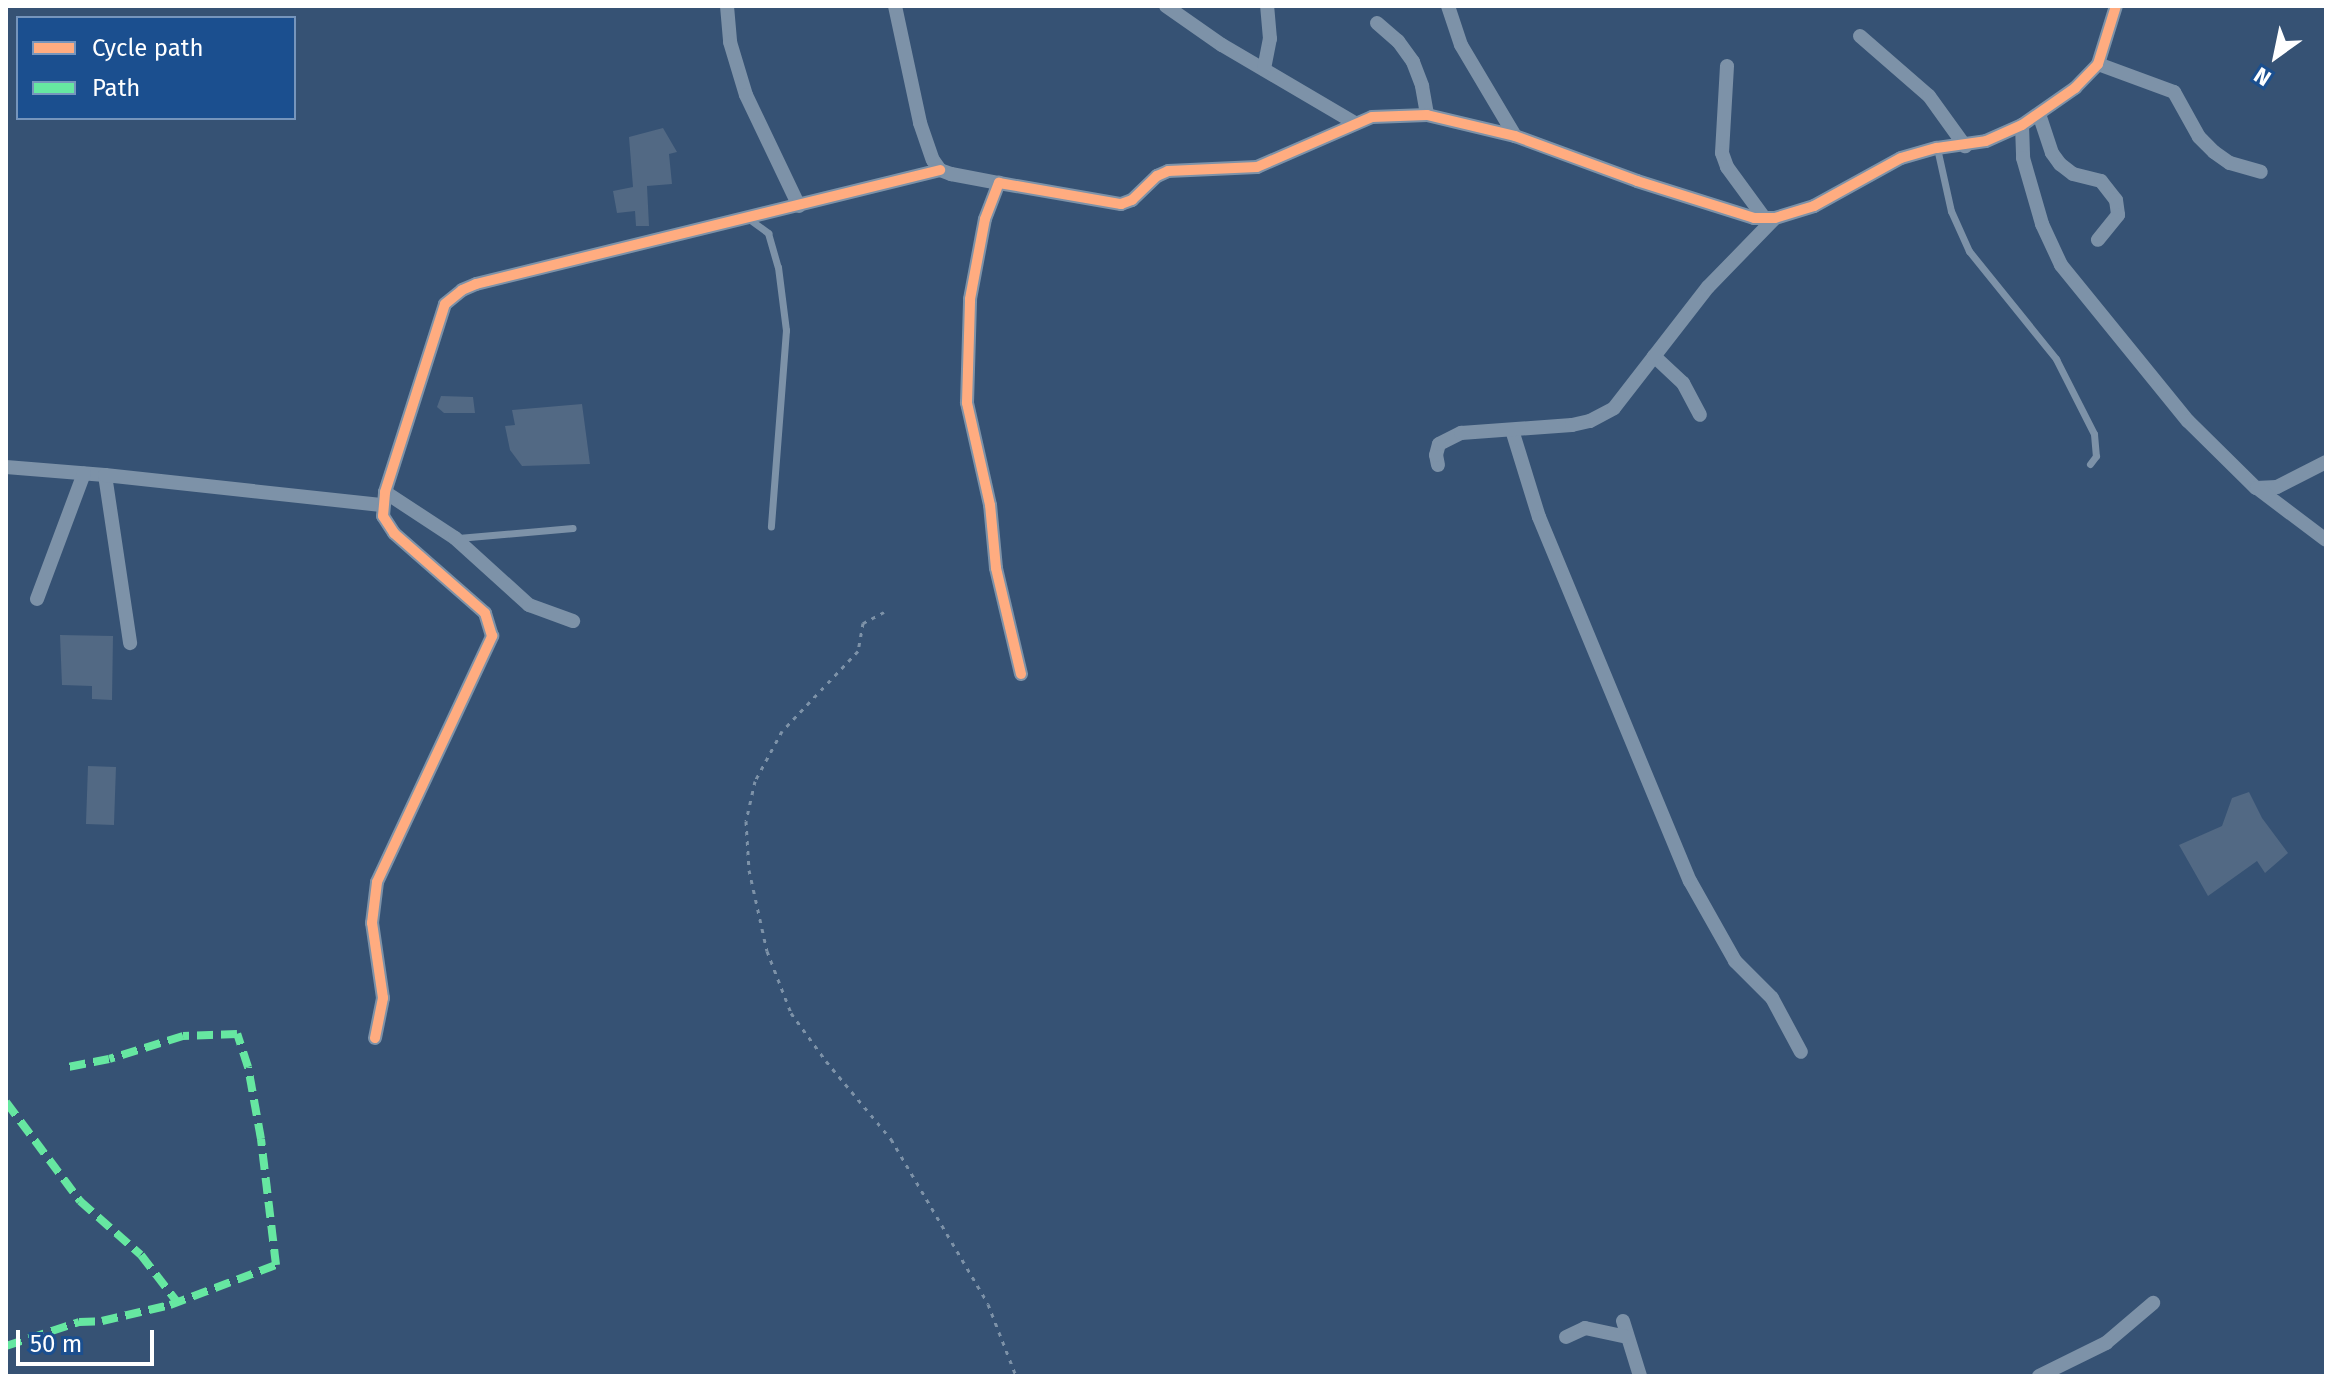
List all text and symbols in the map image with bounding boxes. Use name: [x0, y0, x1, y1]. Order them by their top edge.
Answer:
legend: [16, 16, 296, 120]
north arrow: [2236, 16, 2316, 96]
text: Cycle path: [92, 34, 204, 62]
text: N: [2249, 61, 2276, 92]
text: Path: [92, 74, 140, 102]
scale bar: [20, 1314, 158, 1364]
text: 50 m: [30, 1330, 82, 1358]

